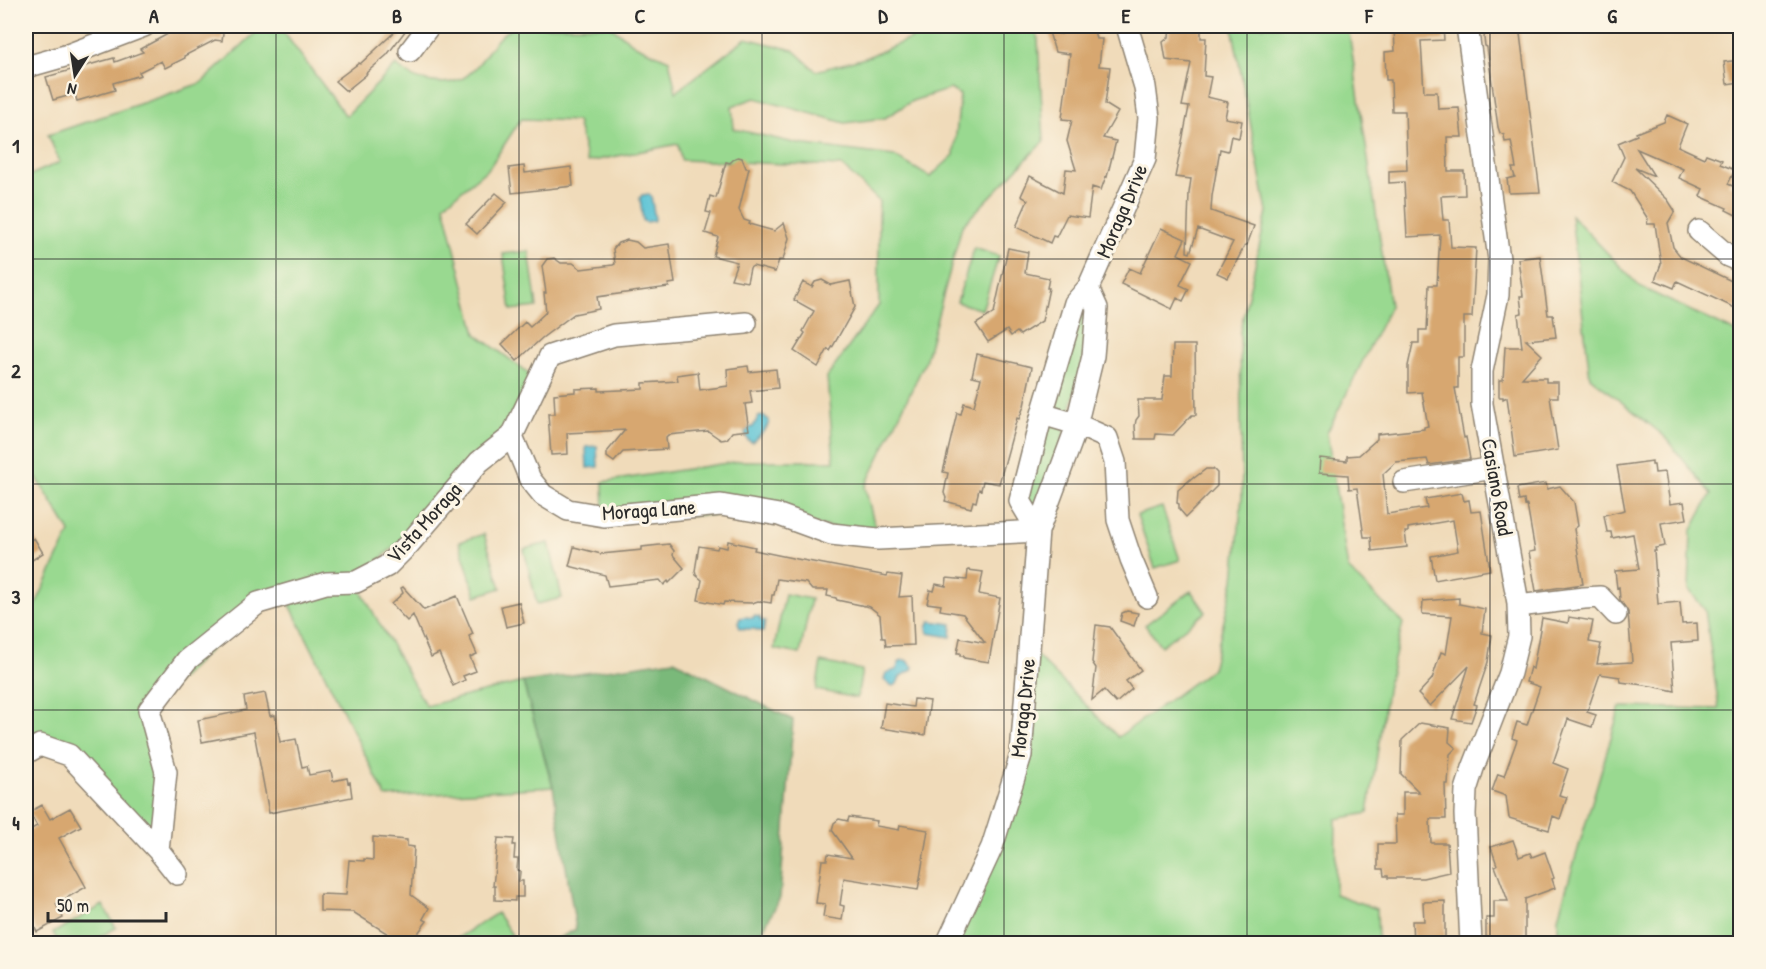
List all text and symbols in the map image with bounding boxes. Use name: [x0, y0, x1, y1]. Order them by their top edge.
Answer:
text: A: [149, 2, 159, 29]
text: B: [392, 2, 402, 29]
text: C: [635, 2, 646, 29]
text: D: [878, 2, 888, 29]
text: E: [1122, 2, 1131, 29]
text: F: [1364, 2, 1374, 29]
text: G: [1607, 2, 1617, 29]
north arrow: [45, 45, 105, 105]
text: N: [65, 78, 78, 101]
text: 1: [12, 132, 20, 159]
street label: Moraga Drive: [1089, 159, 1154, 262]
text: 2: [11, 357, 21, 384]
street label: Casiano Road: [1475, 436, 1520, 538]
street label: Vista Moraga: [379, 476, 468, 569]
street label: Moraga Lane: [601, 492, 697, 527]
text: 3: [12, 583, 21, 610]
street label: Moraga Drive: [1003, 657, 1042, 759]
text: 4: [12, 809, 20, 836]
scale bar: [48, 885, 166, 923]
text: 50 m: [57, 893, 89, 918]

